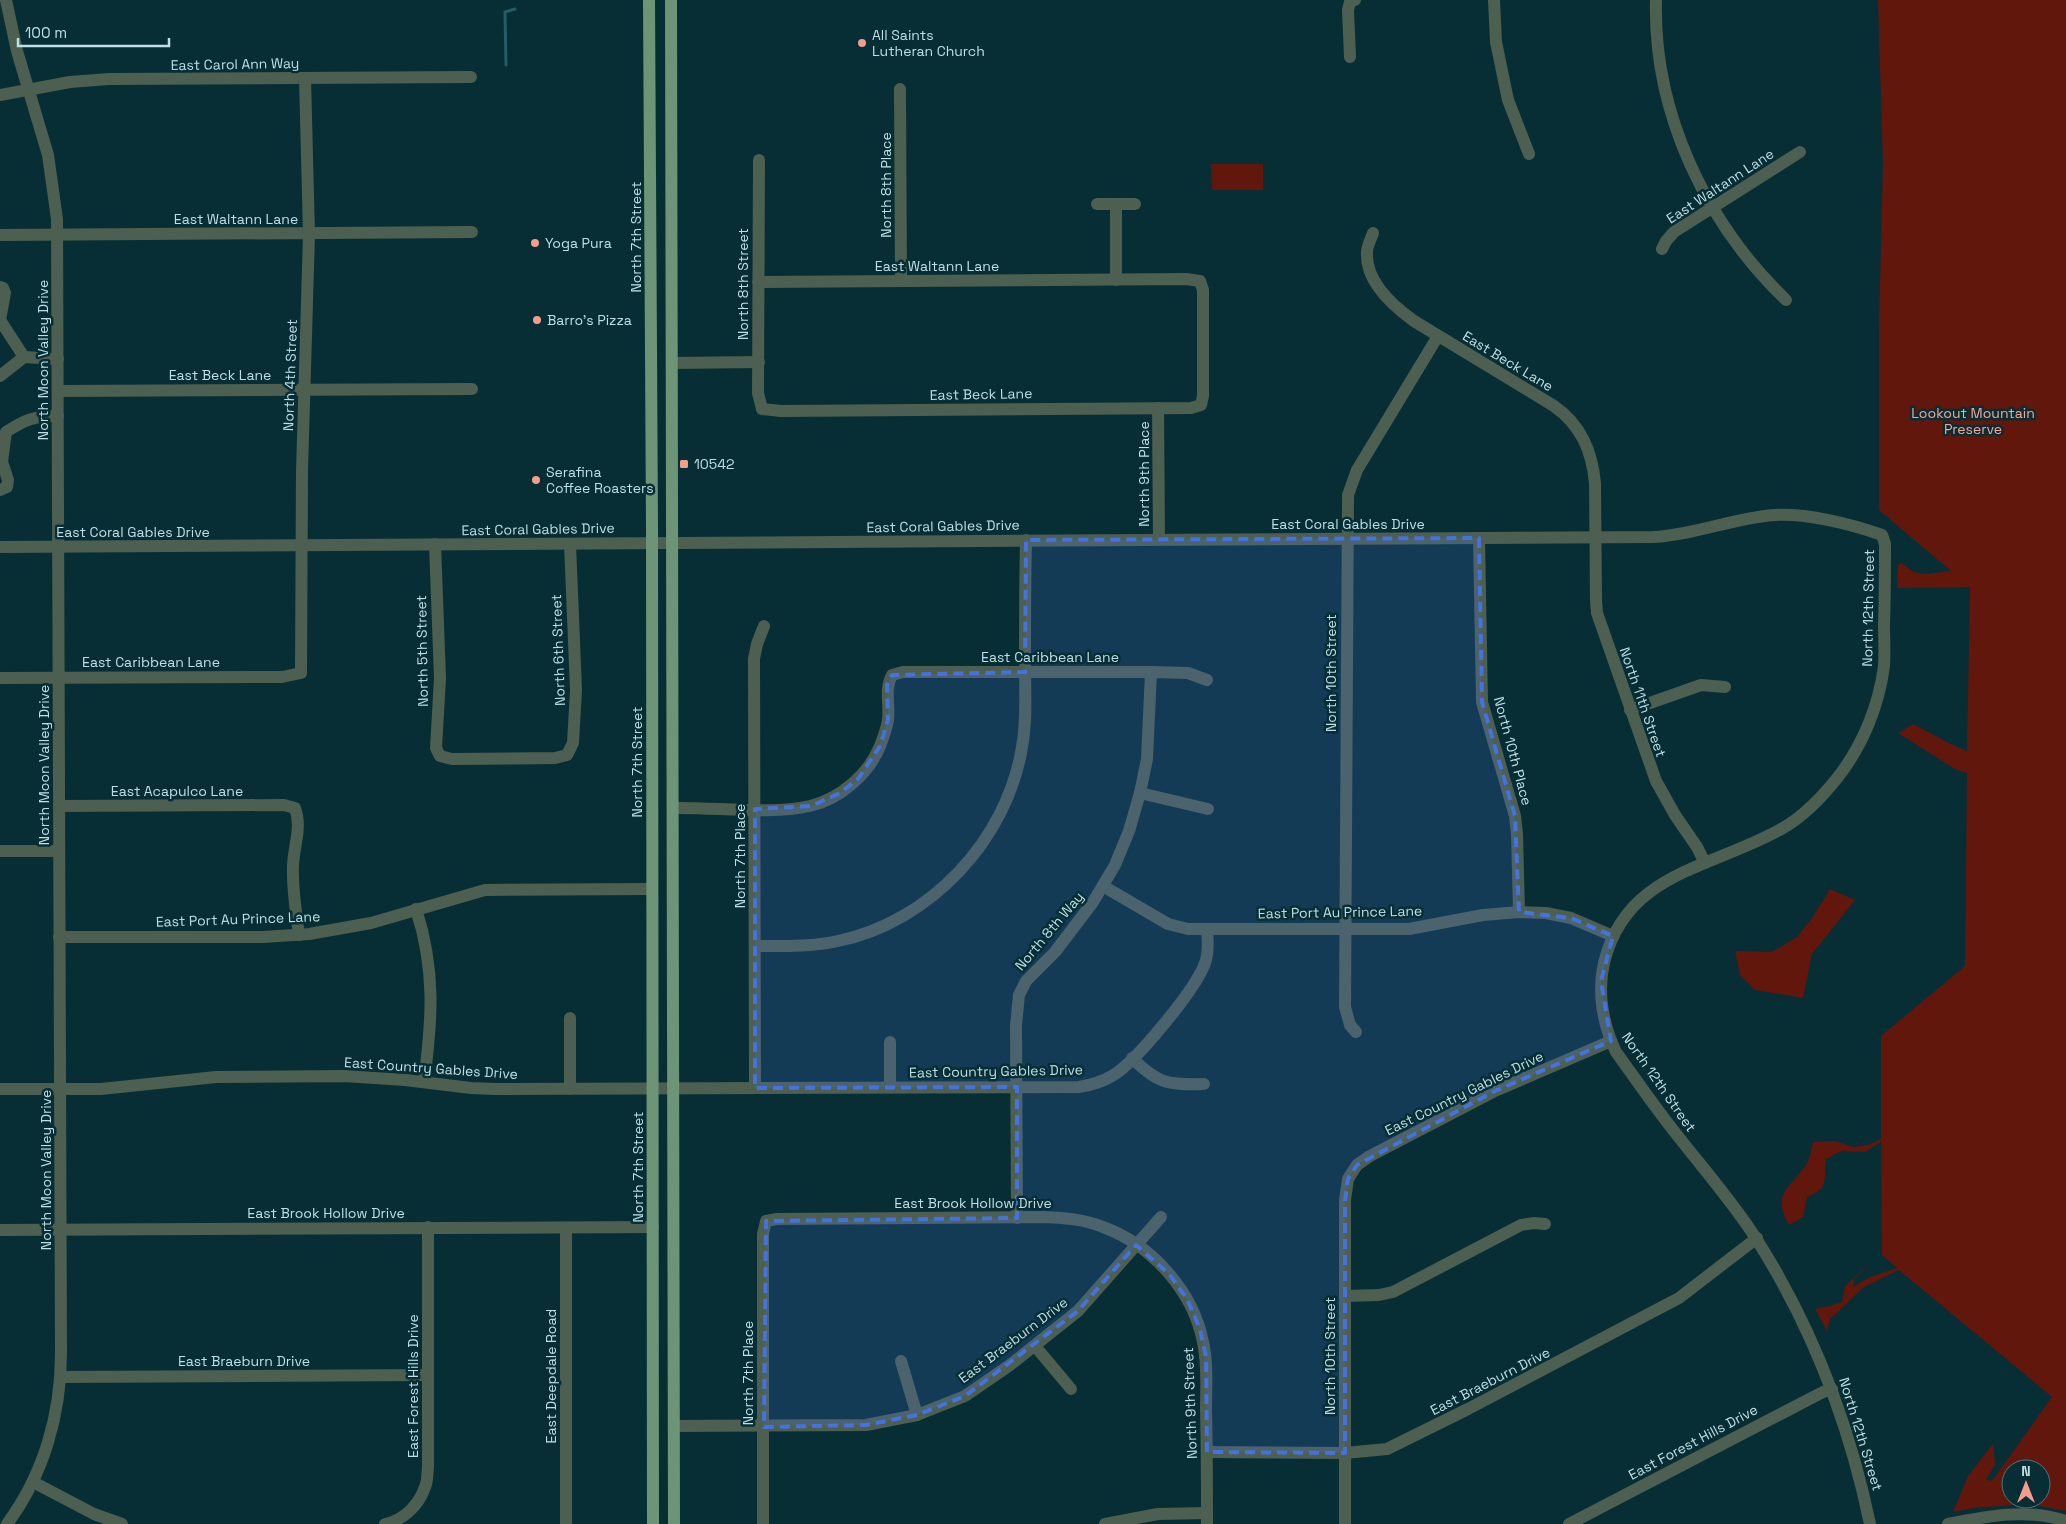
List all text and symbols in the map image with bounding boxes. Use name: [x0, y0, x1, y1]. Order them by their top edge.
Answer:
scale bar: [18, 15, 169, 47]
text: 100 m: [25, 23, 67, 42]
place label: All Saints Lutheran Church: [872, 26, 985, 60]
marker: All Saints Lutheran Church: [856, 37, 868, 49]
street label: East Carol Ann Way: [170, 54, 300, 74]
street label: North 8th Place: [877, 132, 895, 238]
street label: East Waltann Lane: [1663, 145, 1777, 227]
street label: North 7th Street: [627, 181, 645, 293]
street label: East Waltann Lane: [174, 210, 298, 228]
street label: North 8th Street: [734, 228, 752, 340]
place label: Yoga Pura: [545, 234, 612, 252]
marker: Yoga Pura: [529, 237, 541, 249]
street label: East Waltann Lane: [875, 257, 999, 275]
street label: North Moon Valley Drive: [34, 280, 52, 440]
place label: Barro's Pizza: [547, 311, 632, 329]
marker: Barro's Pizza: [531, 314, 543, 326]
street label: North 4th Street: [279, 319, 301, 431]
street label: East Beck Lane: [1459, 327, 1557, 395]
street label: East Beck Lane: [169, 366, 271, 384]
street label: East Beck Lane: [929, 384, 1033, 404]
park label: Lookout Mountain Preserve: [1911, 404, 2035, 438]
street label: North 9th Place: [1135, 421, 1153, 527]
place label: 10542: [694, 455, 734, 473]
marker: 10542: [678, 458, 690, 470]
place label: Serafina Coffee Roasters: [546, 463, 654, 497]
marker: Serafina Coffee Roasters: [530, 474, 542, 486]
street label: East Coral Gables Drive: [1271, 515, 1425, 533]
street label: East Coral Gables Drive: [866, 516, 1020, 536]
street label: East Coral Gables Drive: [461, 519, 615, 539]
street label: East Coral Gables Drive: [56, 523, 210, 541]
street label: North 12th Street: [1858, 549, 1878, 667]
street label: North 6th Street: [547, 594, 569, 706]
street label: North 5th Street: [412, 595, 432, 707]
street label: North 10th Street: [1322, 614, 1340, 732]
street label: North 11th Street: [1616, 645, 1670, 759]
street label: East Caribbean Lane: [981, 648, 1119, 666]
street label: East Caribbean Lane: [82, 653, 220, 671]
street label: North Moon Valley Drive: [35, 685, 53, 845]
street label: North 10th Place: [1490, 695, 1536, 807]
street label: North 7th Street: [628, 706, 646, 818]
street label: East Acapulco Lane: [111, 782, 243, 800]
street label: North 7th Place: [731, 804, 749, 908]
street label: North 8th Way: [1011, 888, 1087, 974]
street label: East Port Au Prince Lane: [1258, 902, 1422, 922]
street label: East Port Au Prince Lane: [155, 907, 321, 931]
street label: North 12th Street: [1618, 1029, 1700, 1135]
street label: East Country Gables Drive: [1382, 1047, 1546, 1139]
street label: East Country Gables Drive: [344, 1053, 518, 1083]
street label: East Country Gables Drive: [909, 1060, 1083, 1082]
street label: North Moon Valley Drive: [37, 1090, 55, 1250]
street label: North 7th Street: [629, 1111, 647, 1223]
street label: East Brook Hollow Drive: [894, 1194, 1052, 1212]
street label: East Brook Hollow Drive: [247, 1204, 405, 1222]
street label: East Braeburn Drive: [955, 1293, 1071, 1387]
street label: North 10th Street: [1321, 1297, 1339, 1415]
street label: East Deepdale Road: [542, 1309, 560, 1443]
street label: East Forest Hills Drive: [404, 1314, 422, 1458]
street label: North 7th Place: [739, 1321, 757, 1425]
street label: East Braeburn Drive: [1427, 1343, 1553, 1419]
street label: North 9th Street: [1179, 1347, 1201, 1459]
street label: East Braeburn Drive: [178, 1352, 310, 1370]
street label: North 12th Street: [1835, 1375, 1887, 1493]
street label: East Forest Hills Drive: [1625, 1400, 1761, 1484]
north arrow: [2001, 1459, 2051, 1509]
text: N: [2021, 1462, 2031, 1480]

